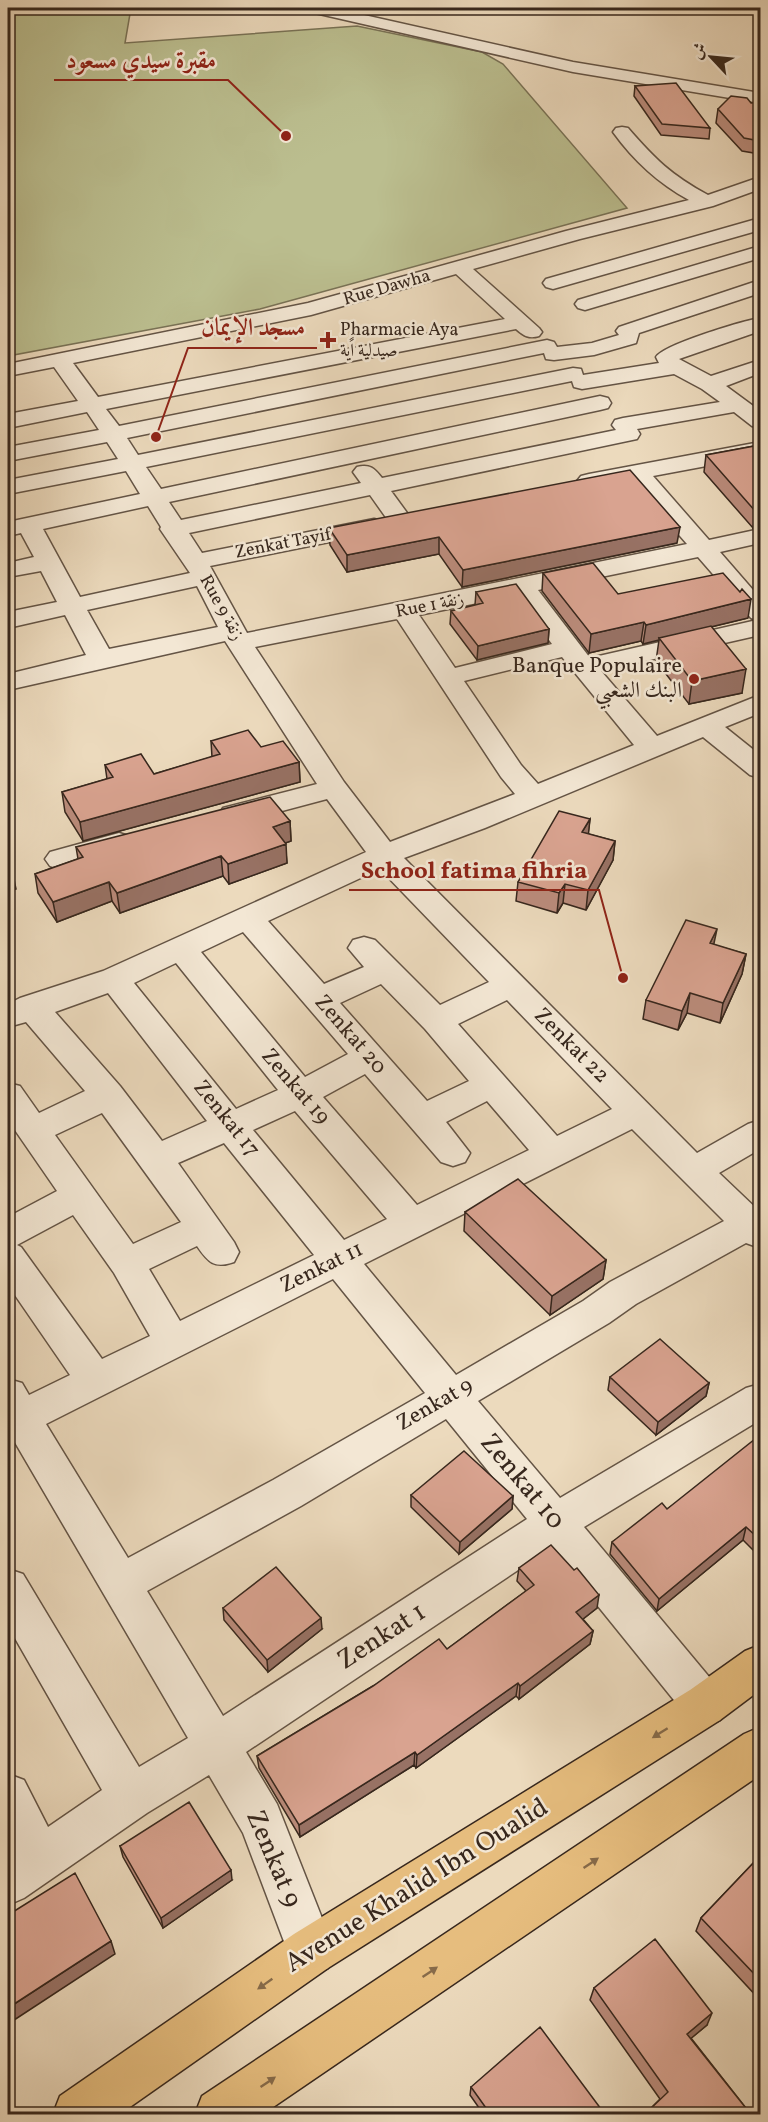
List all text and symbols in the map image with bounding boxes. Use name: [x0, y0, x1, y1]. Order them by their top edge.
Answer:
north arrow: [681, 27, 741, 87]
callout: مقبرة سيدي مسعود: [54, 38, 228, 80]
text: ش: [686, 39, 713, 63]
text: مقبرة سيدي مسعود: [66, 45, 216, 79]
street label: Rue Dawha: [340, 264, 434, 312]
callout: مسجد الإيمان: [188, 306, 317, 348]
text: مسجد الإيمان: [201, 312, 305, 346]
place label: Pharmacie Aya صيدلية اًية: [340, 318, 459, 364]
marker: Pharmacie Aya صيدلية اًية: [321, 333, 335, 347]
street label: Zenkat Tayif: [233, 522, 335, 566]
street label: Rue 9 زنقة: [193, 571, 249, 645]
street label: Rue 1 زنقة: [394, 587, 466, 625]
place label: Banque Populaire البنك الشعبي: [512, 651, 682, 710]
marker: Banque Populaire البنك الشعبي: [687, 672, 701, 686]
callout: School fatima fihria: [349, 848, 599, 890]
text: School fatima fihria: [361, 855, 587, 889]
street label: Zenkat 20: [306, 988, 394, 1082]
street label: Zenkat 22: [526, 1001, 616, 1091]
street label: Zenkat 19: [253, 1042, 337, 1132]
street label: Zenkat 17: [185, 1074, 267, 1164]
street label: Zenkat 11: [275, 1235, 369, 1301]
street label: Zenkat 9: [391, 1371, 479, 1439]
street label: Zenkat 10: [470, 1426, 574, 1538]
street label: Zenkat 1: [330, 1594, 434, 1680]
one-way arrow: [652, 1728, 668, 1739]
street label: Avenue Khalid Ibn Oualid: [278, 1789, 556, 1983]
street label: Zenkat 9: [235, 1804, 311, 1914]
one-way arrow: [583, 1858, 599, 1869]
one-way arrow: [421, 1967, 438, 1978]
one-way arrow: [257, 1978, 273, 1990]
one-way arrow: [260, 2077, 276, 2088]

